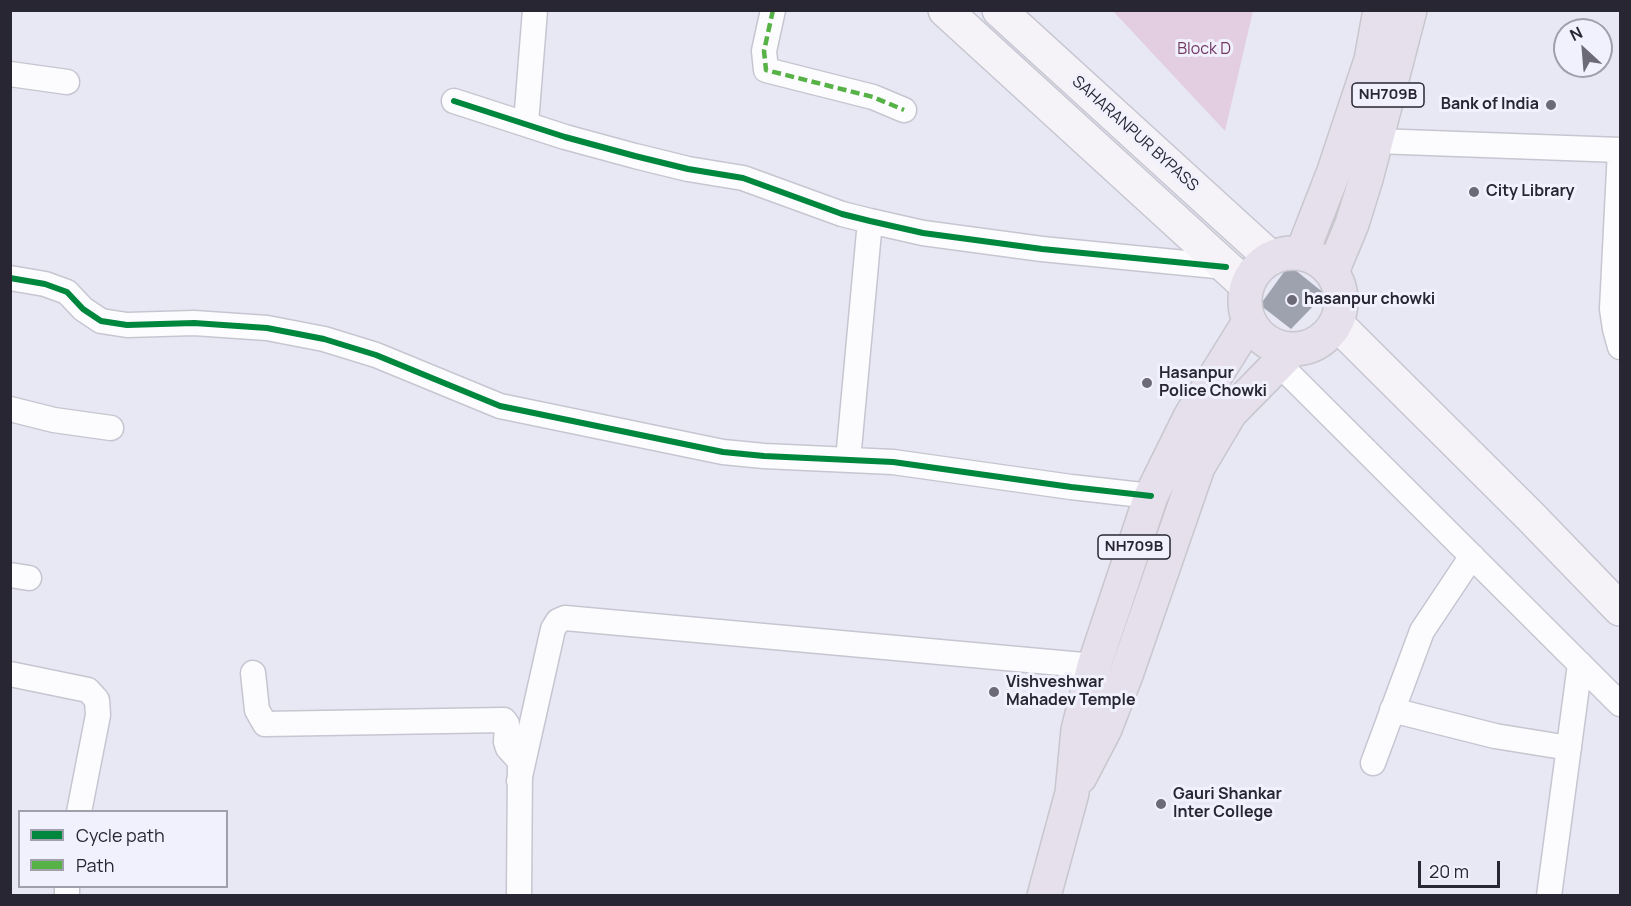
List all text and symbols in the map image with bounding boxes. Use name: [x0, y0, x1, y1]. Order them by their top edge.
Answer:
north arrow: [1553, 18, 1613, 78]
text: N: [1566, 21, 1586, 46]
park label: Block D: [1177, 40, 1231, 60]
street label: SAHARANPUR BYPASS: [1068, 72, 1202, 196]
road number: NH709B: [1352, 83, 1424, 107]
place label: Bank of India: [1441, 95, 1539, 115]
marker: Bank of India: [1544, 98, 1558, 112]
place label: City Library: [1486, 182, 1574, 202]
marker: City Library: [1467, 185, 1481, 199]
place label: hasanpur chowki: [1304, 290, 1435, 310]
marker: hasanpur chowki: [1285, 293, 1299, 307]
place label: Hasanpur Police Chowki: [1159, 364, 1267, 402]
marker: Hasanpur Police Chowki: [1140, 376, 1154, 390]
road number: NH709B: [1098, 535, 1170, 559]
place label: Vishveshwar Mahadev Temple: [1006, 673, 1136, 711]
marker: Vishveshwar Mahadev Temple: [987, 685, 1001, 699]
place label: Gauri Shankar Inter College: [1173, 785, 1282, 823]
marker: Gauri Shankar Inter College: [1154, 797, 1168, 811]
legend: [18, 810, 228, 888]
text: Cycle path: [76, 823, 165, 847]
scale bar: [1421, 849, 1504, 887]
text: Path: [76, 853, 114, 877]
text: 20 m: [1429, 859, 1469, 883]

